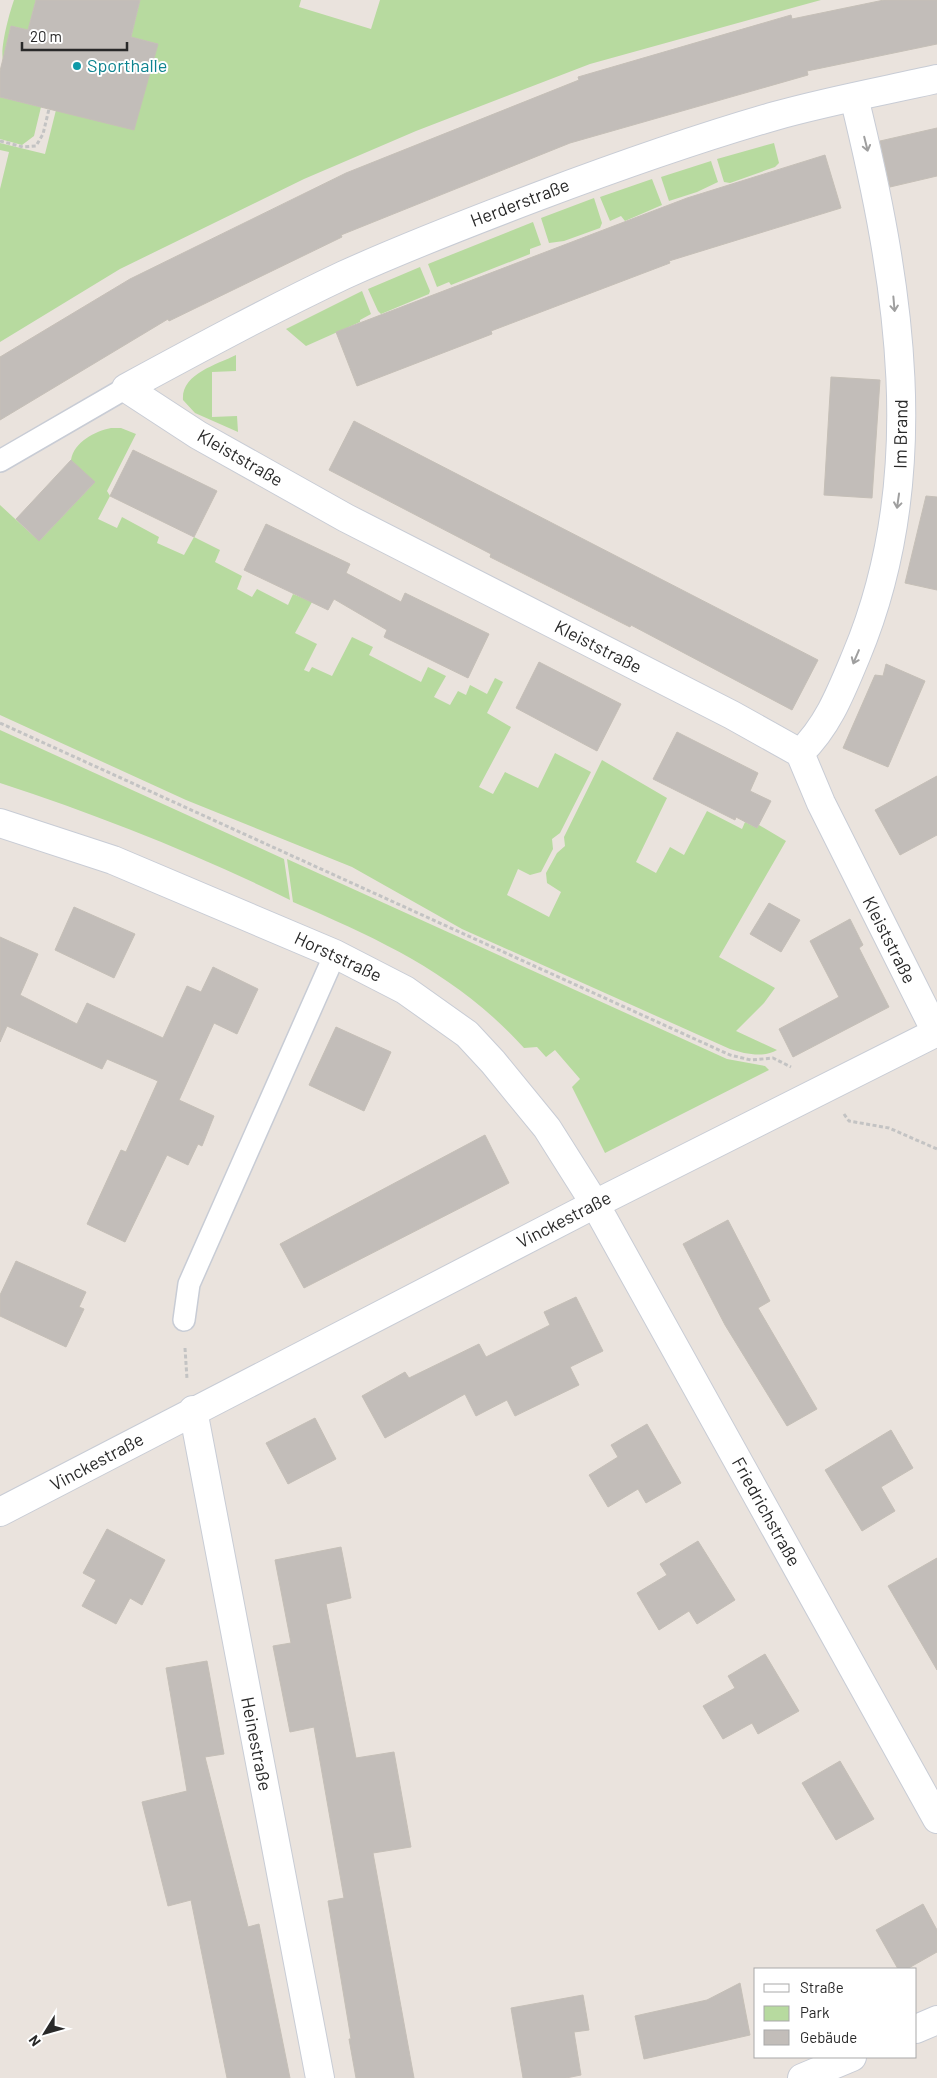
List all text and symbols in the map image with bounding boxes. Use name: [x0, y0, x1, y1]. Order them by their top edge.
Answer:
scale bar: [22, 20, 128, 52]
text: 20 m: [30, 27, 62, 45]
place label: Sporthalle: [87, 54, 167, 76]
marker: Sporthalle: [71, 60, 83, 72]
one-way arrow: [862, 136, 871, 152]
street label: Herderstraße: [467, 173, 572, 231]
one-way arrow: [890, 296, 899, 312]
street label: Im Brand: [888, 399, 912, 469]
street label: Kleiststraße: [194, 424, 287, 490]
one-way arrow: [893, 493, 903, 509]
street label: Kleiststraße: [551, 615, 646, 677]
one-way arrow: [851, 649, 860, 664]
street label: Kleiststraße: [859, 892, 921, 987]
street label: Horststraße: [291, 926, 386, 986]
street label: Vinckestraße: [513, 1186, 614, 1252]
street label: Vinckestraße: [46, 1427, 147, 1495]
street label: Friedrichstraße: [728, 1453, 806, 1570]
street label: Heinestraße: [237, 1695, 277, 1793]
legend: [754, 1968, 917, 2058]
text: Straße: [800, 1978, 844, 1996]
text: Park: [800, 2003, 830, 2021]
north arrow: [20, 2008, 70, 2058]
text: Gebäude: [800, 2028, 857, 2046]
text: N: [25, 2032, 44, 2050]

